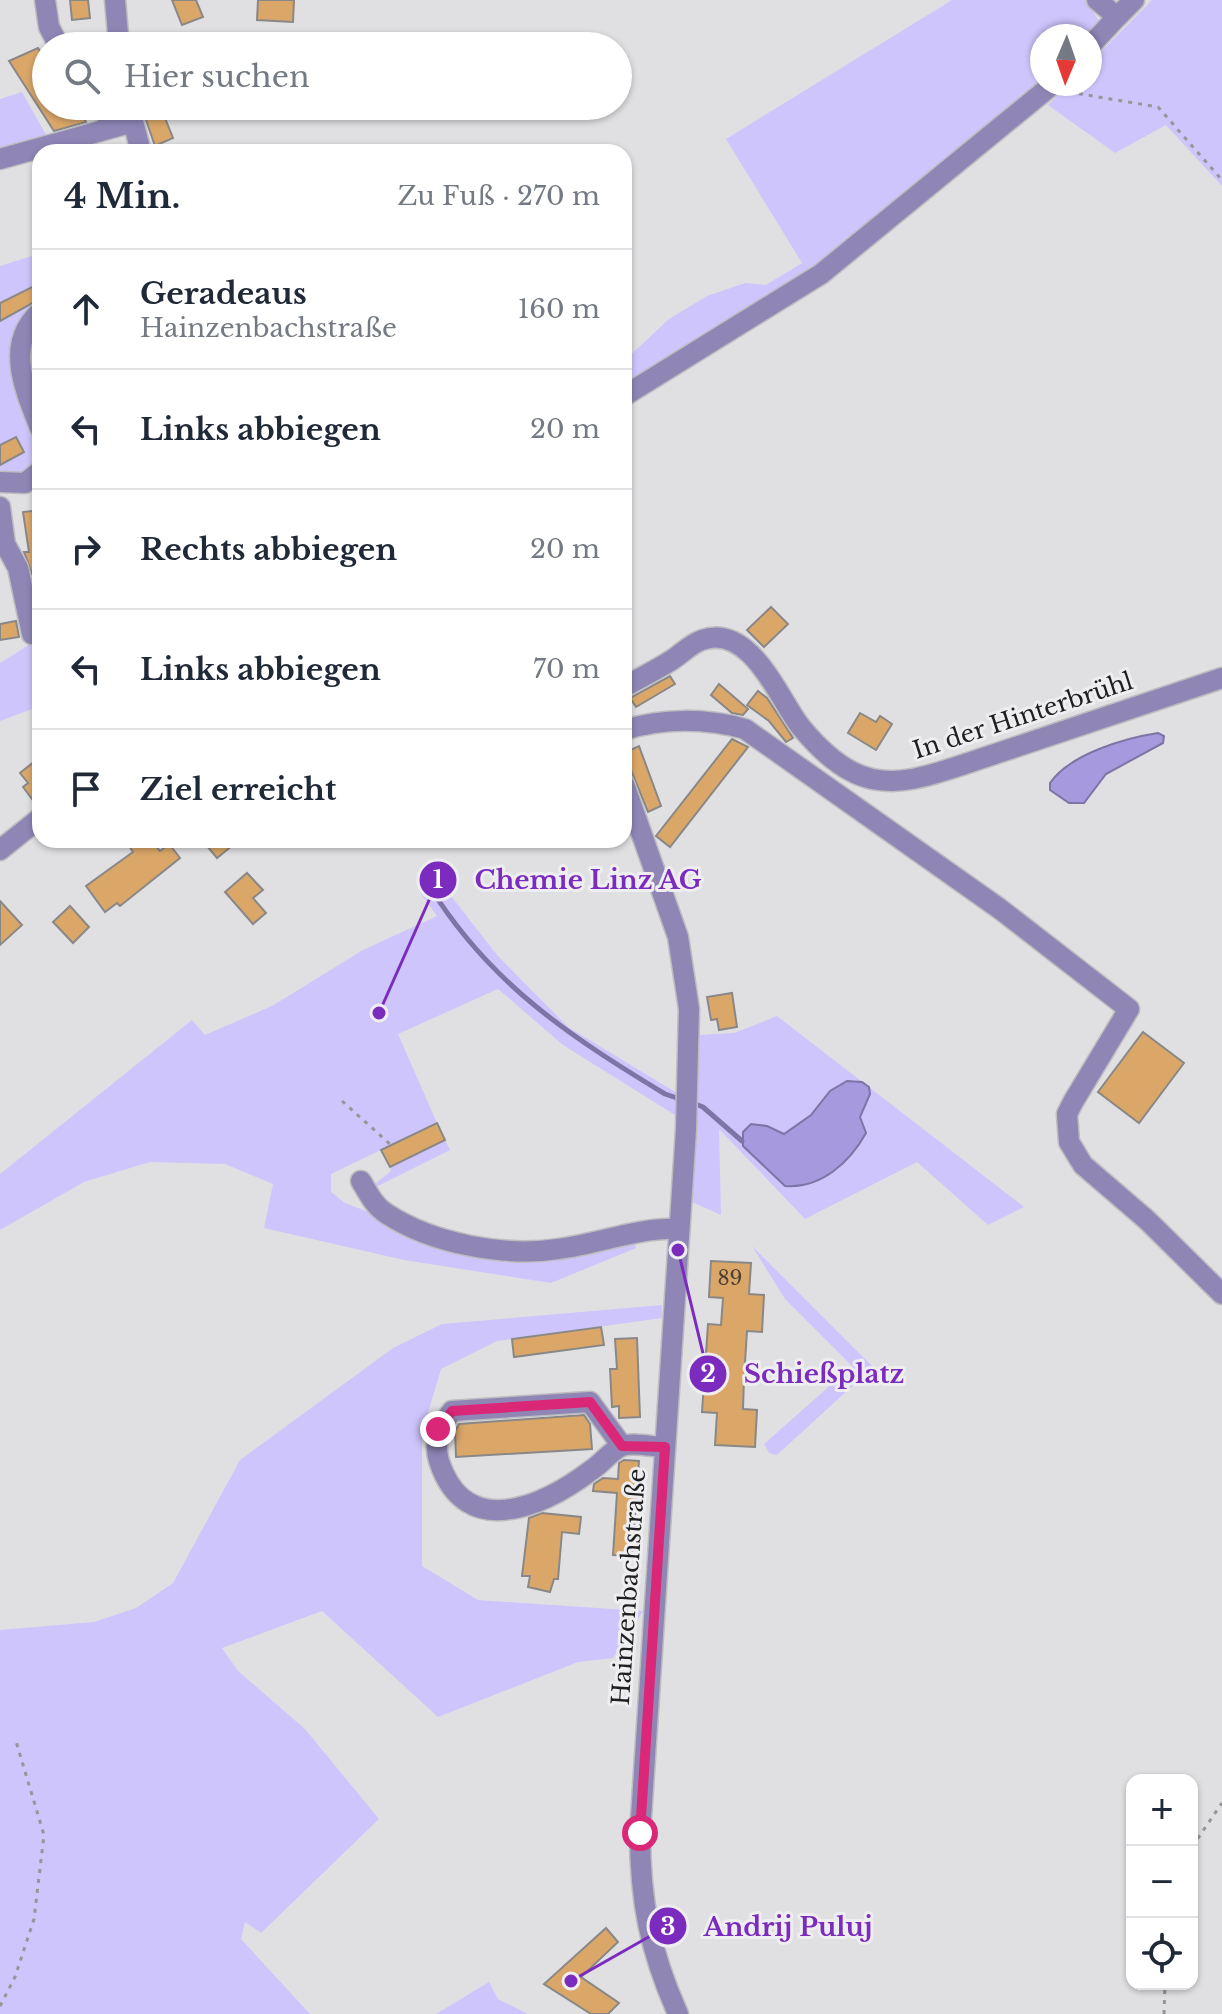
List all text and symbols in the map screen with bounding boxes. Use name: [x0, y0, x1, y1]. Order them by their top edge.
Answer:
north arrow: [1030, 24, 1102, 96]
search box: [32, 32, 632, 120]
icon: search: [60, 54, 104, 98]
text: Hier suchen: [124, 58, 310, 95]
text: 4 Min.: [64, 175, 180, 217]
text: Zu Fuß · 270 m: [397, 180, 600, 212]
text: Geradeaus: [140, 275, 307, 312]
icon: ahead: [64, 287, 108, 331]
text: 160 m: [518, 293, 600, 325]
text: Hainzenbachstraße: [140, 312, 397, 344]
icon: left: [64, 407, 108, 451]
text: Links abbiegen: [140, 411, 381, 448]
text: 20 m: [530, 413, 600, 445]
icon: right: [64, 527, 108, 571]
text: Rechts abbiegen: [140, 531, 397, 568]
text: 20 m: [530, 533, 600, 565]
icon: left: [64, 647, 108, 691]
text: Links abbiegen: [140, 651, 381, 688]
text: 70 m: [533, 653, 600, 685]
street label: In der Hinterbrühl: [909, 666, 1137, 765]
icon: arrive: [64, 767, 108, 811]
text: Ziel erreicht: [140, 771, 336, 808]
callout: Chemie Linz AG: [418, 855, 719, 905]
text: Chemie Linz AG: [474, 864, 702, 896]
text: 1: [433, 865, 443, 894]
house number: 89: [718, 1266, 742, 1290]
callout: Schießplatz: [688, 1349, 920, 1399]
text: Schießplatz: [744, 1358, 904, 1390]
text: 2: [700, 1359, 716, 1388]
route end: [420, 1411, 456, 1447]
street label: Hainzenbachstraße: [606, 1468, 651, 1706]
map controls: [1126, 1774, 1198, 1990]
button: +: [1126, 1774, 1198, 1846]
route start: [622, 1815, 658, 1851]
button: −: [1126, 1846, 1198, 1918]
callout: Andrij Puluj: [648, 1901, 889, 1951]
text: Andrij Puluj: [702, 1911, 873, 1943]
text: 3: [660, 1912, 676, 1941]
button: locate: [1126, 1918, 1198, 1990]

